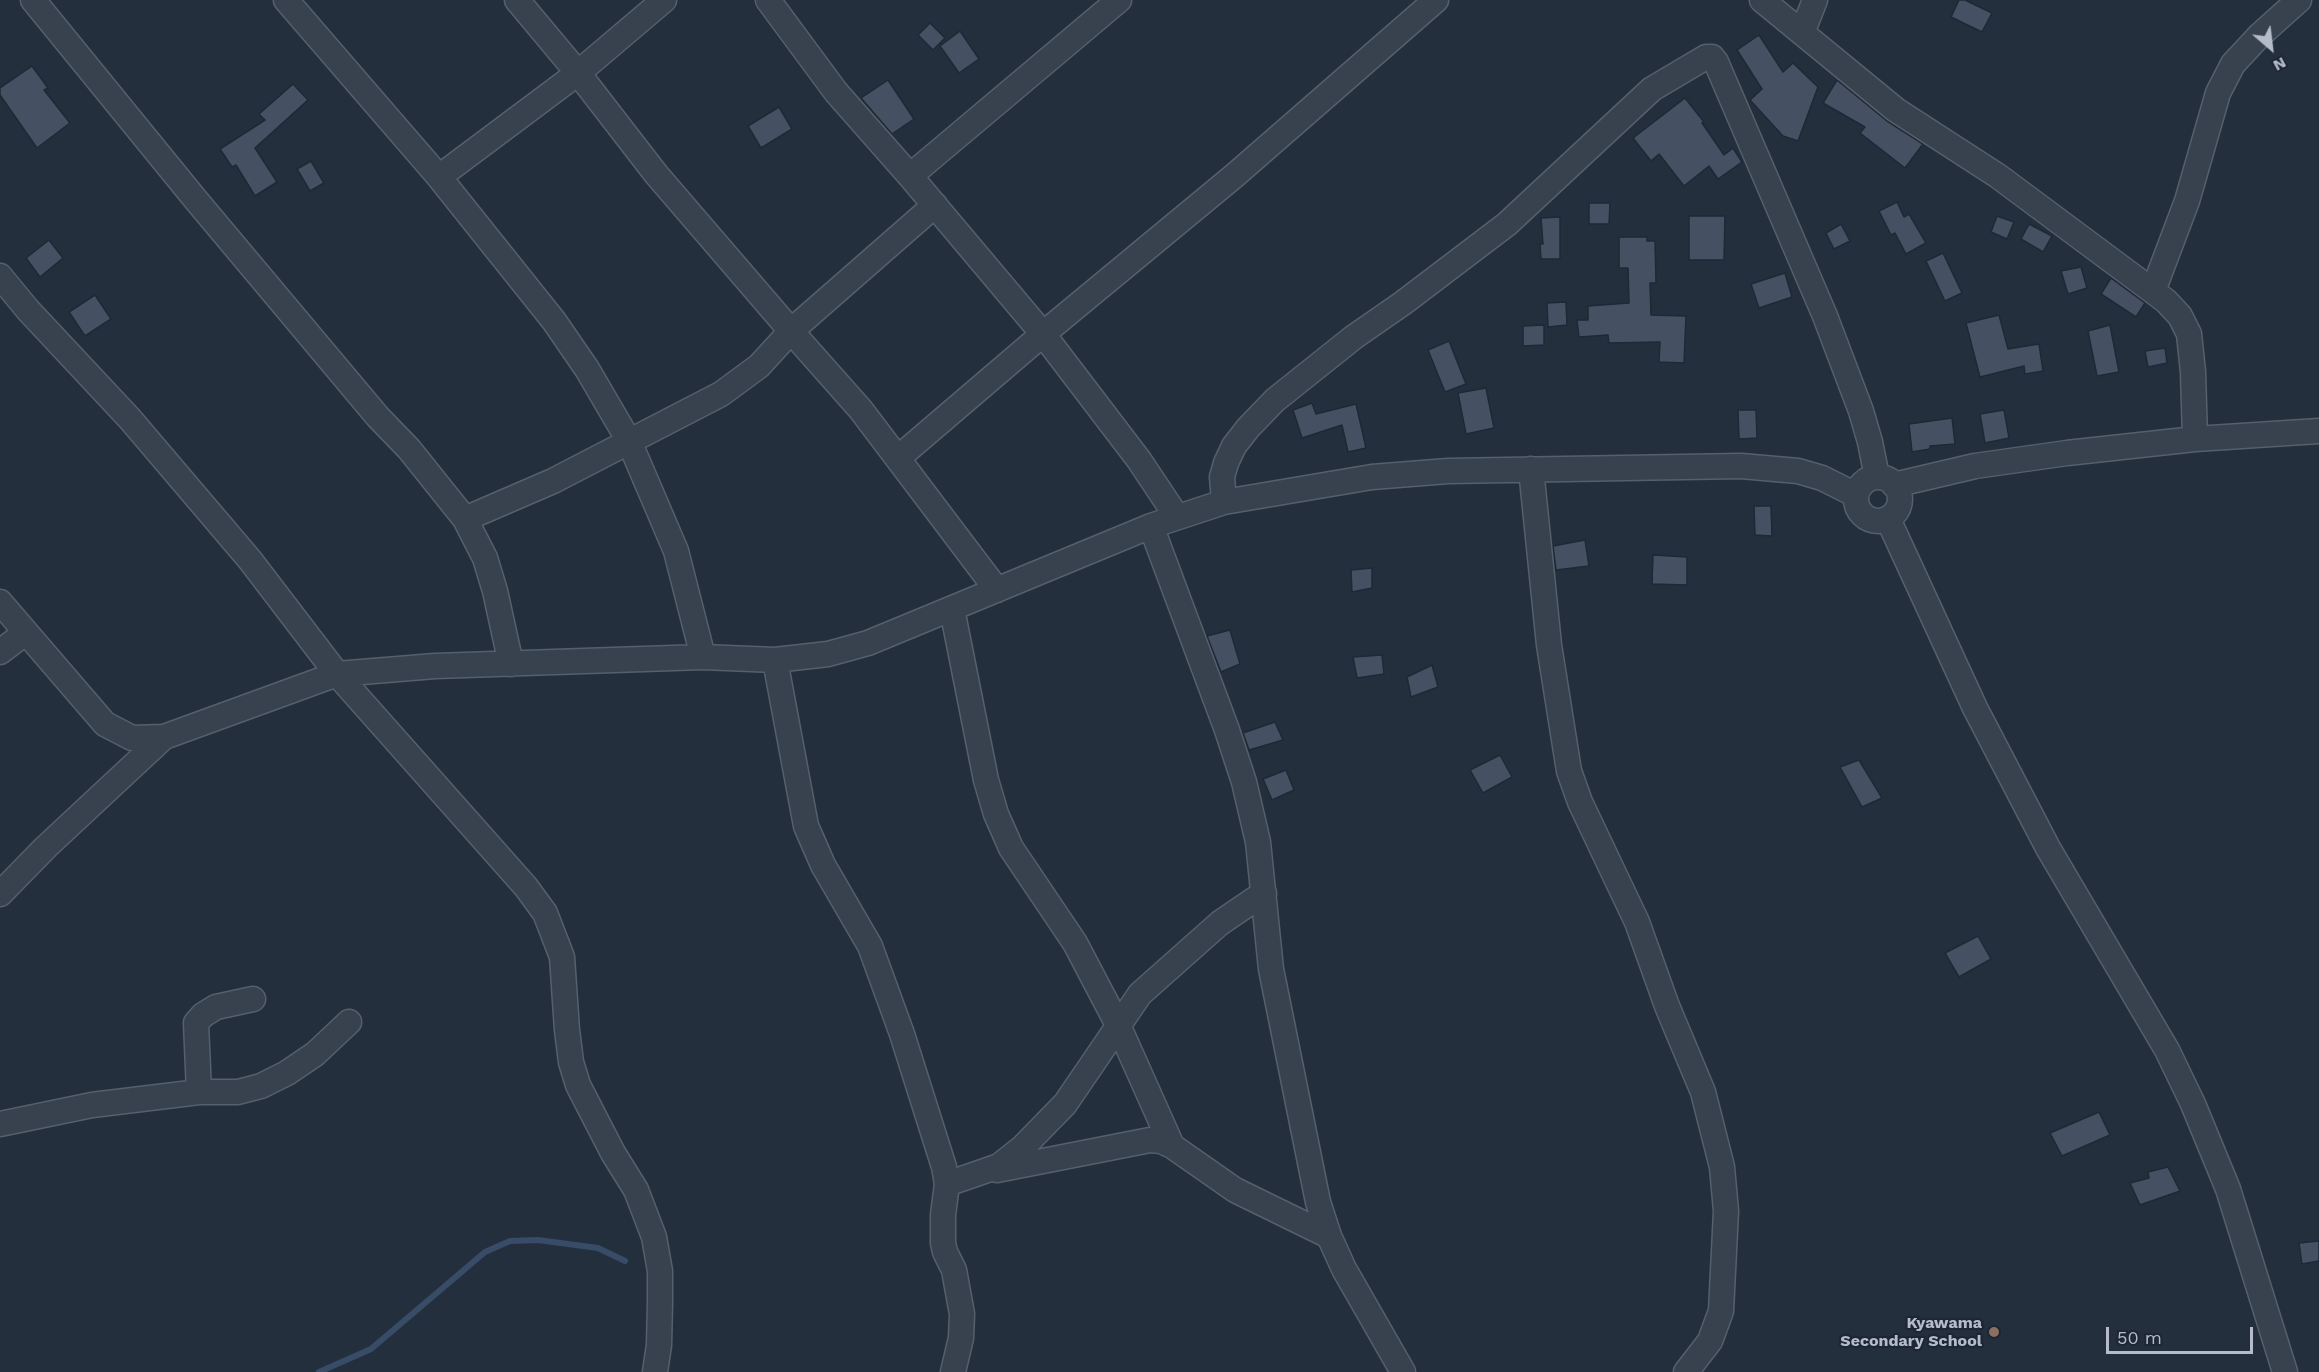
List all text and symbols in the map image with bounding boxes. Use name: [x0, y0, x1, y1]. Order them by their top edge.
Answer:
north arrow: [2241, 18, 2301, 78]
text: N: [2270, 53, 2289, 76]
place label: Kyawama Secondary School: [1840, 1313, 1982, 1351]
scale bar: [2109, 1315, 2256, 1353]
marker: Kyawama Secondary School: [1987, 1325, 2001, 1339]
text: 50 m: [2117, 1327, 2162, 1348]

